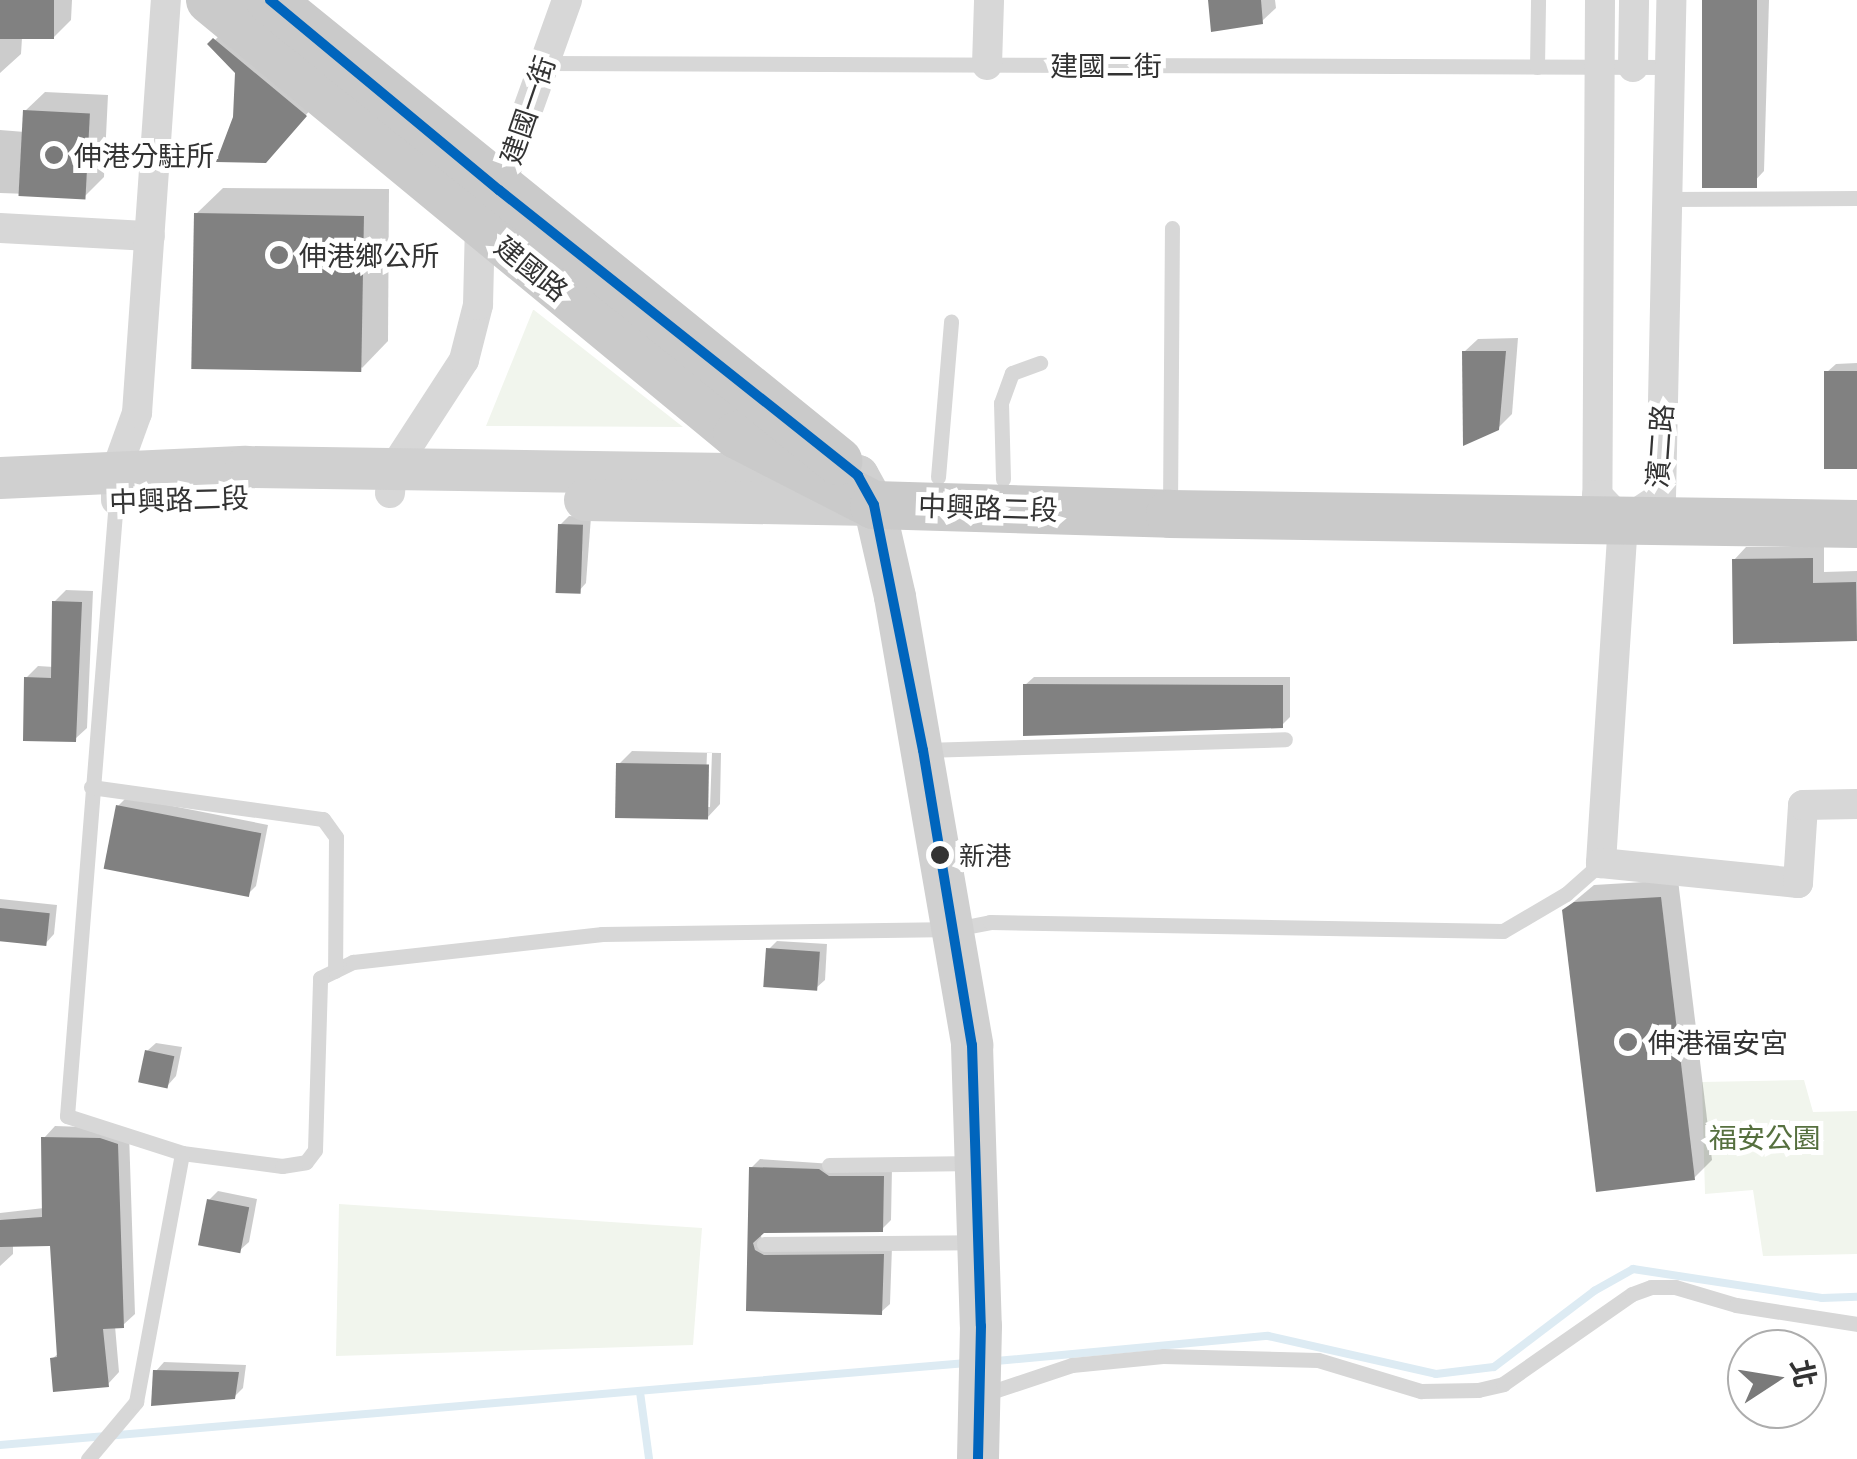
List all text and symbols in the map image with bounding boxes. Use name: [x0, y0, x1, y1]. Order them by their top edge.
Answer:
street label: 建國二街: [1050, 48, 1162, 82]
street label: 建國一街: [493, 52, 561, 168]
place label: 伸港分駐所: [74, 138, 214, 172]
marker: 伸港分駐所: [43, 144, 65, 166]
street label: 建國路: [489, 229, 575, 307]
place label: 伸港鄉公所: [299, 238, 439, 272]
marker: 伸港鄉公所: [268, 244, 290, 266]
street label: 濱二路: [1639, 403, 1679, 489]
street label: 中興路二段: [108, 480, 250, 518]
street label: 中興路二段: [917, 488, 1059, 526]
place label: 新港: [959, 839, 1011, 871]
marker: 新港: [930, 845, 950, 865]
place label: 伸港福安宮: [1648, 1025, 1788, 1059]
marker: 伸港福安宮: [1617, 1031, 1639, 1053]
park label: 福安公園: [1709, 1120, 1821, 1154]
north arrow: [1727, 1329, 1827, 1429]
text: 北: [1785, 1356, 1824, 1390]

